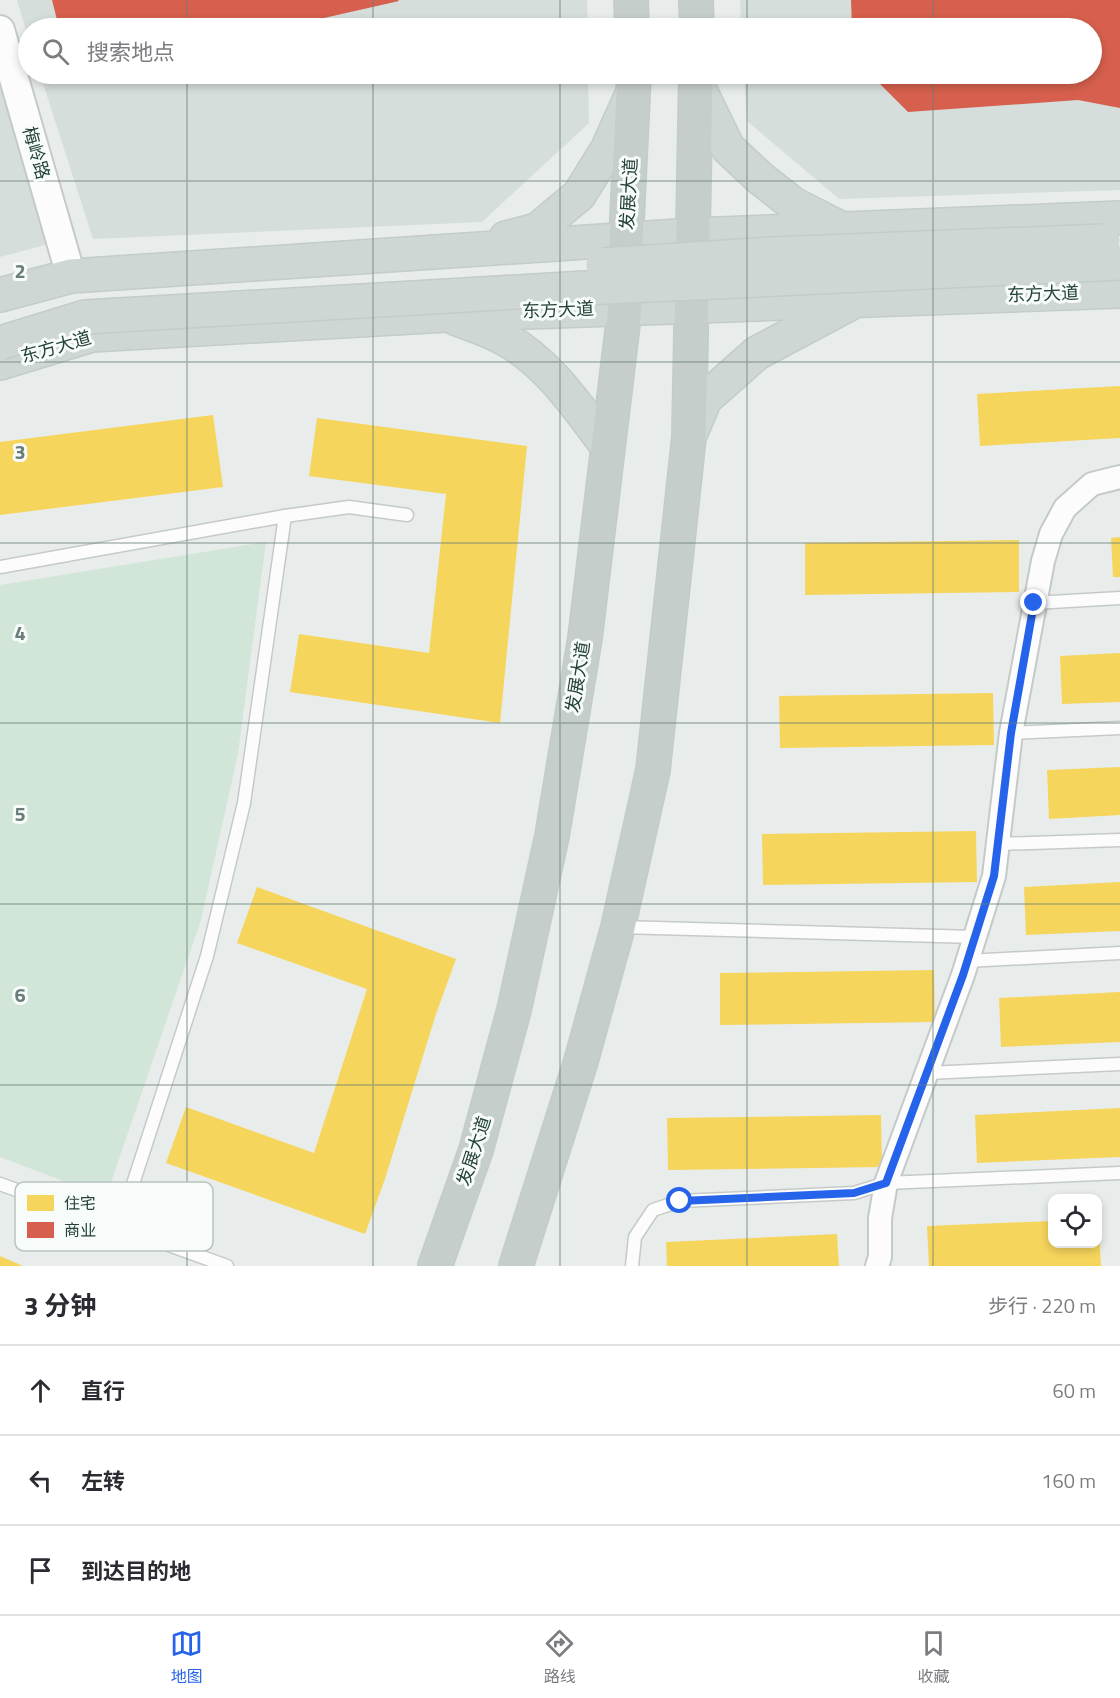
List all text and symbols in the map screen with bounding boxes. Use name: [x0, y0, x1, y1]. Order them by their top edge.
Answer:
search box: [18, 18, 1102, 84]
icon: search: [39, 35, 72, 68]
text: 搜索地点: [87, 35, 175, 69]
street label: 梅岭路: [16, 123, 57, 183]
street label: 发展大道: [613, 157, 644, 231]
text: 2: [14, 255, 26, 286]
street label: 东方大道: [1007, 279, 1079, 308]
street label: 东方大道: [522, 295, 594, 324]
street label: 东方大道: [18, 324, 94, 369]
text: 3: [14, 436, 26, 467]
route end: [1020, 589, 1046, 615]
text: 4: [14, 617, 26, 648]
street label: 发展大道: [559, 639, 596, 715]
text: 5: [14, 798, 26, 829]
text: 6: [14, 979, 26, 1010]
street label: 发展大道: [450, 1112, 497, 1189]
legend: [15, 1182, 213, 1251]
route start: [666, 1187, 692, 1213]
text: 住宅: [64, 1191, 96, 1215]
map controls: [1048, 1194, 1102, 1248]
button: locate: [1048, 1194, 1102, 1248]
text: 商业: [64, 1218, 96, 1242]
text: 3 分钟: [24, 1286, 96, 1325]
text: 步行 · 220 m: [988, 1290, 1096, 1321]
icon: ahead: [24, 1374, 57, 1407]
text: 直行: [81, 1374, 125, 1408]
text: 60 m: [1052, 1375, 1096, 1406]
icon: left: [24, 1464, 57, 1497]
text: 左转: [81, 1464, 125, 1498]
text: 160 m: [1041, 1465, 1096, 1496]
icon: arrive: [24, 1554, 57, 1587]
text: 到达目的地: [81, 1554, 191, 1588]
tab: 地图: [170, 1627, 203, 1688]
tab: 路线: [543, 1627, 576, 1688]
tab: 收藏: [917, 1627, 950, 1688]

